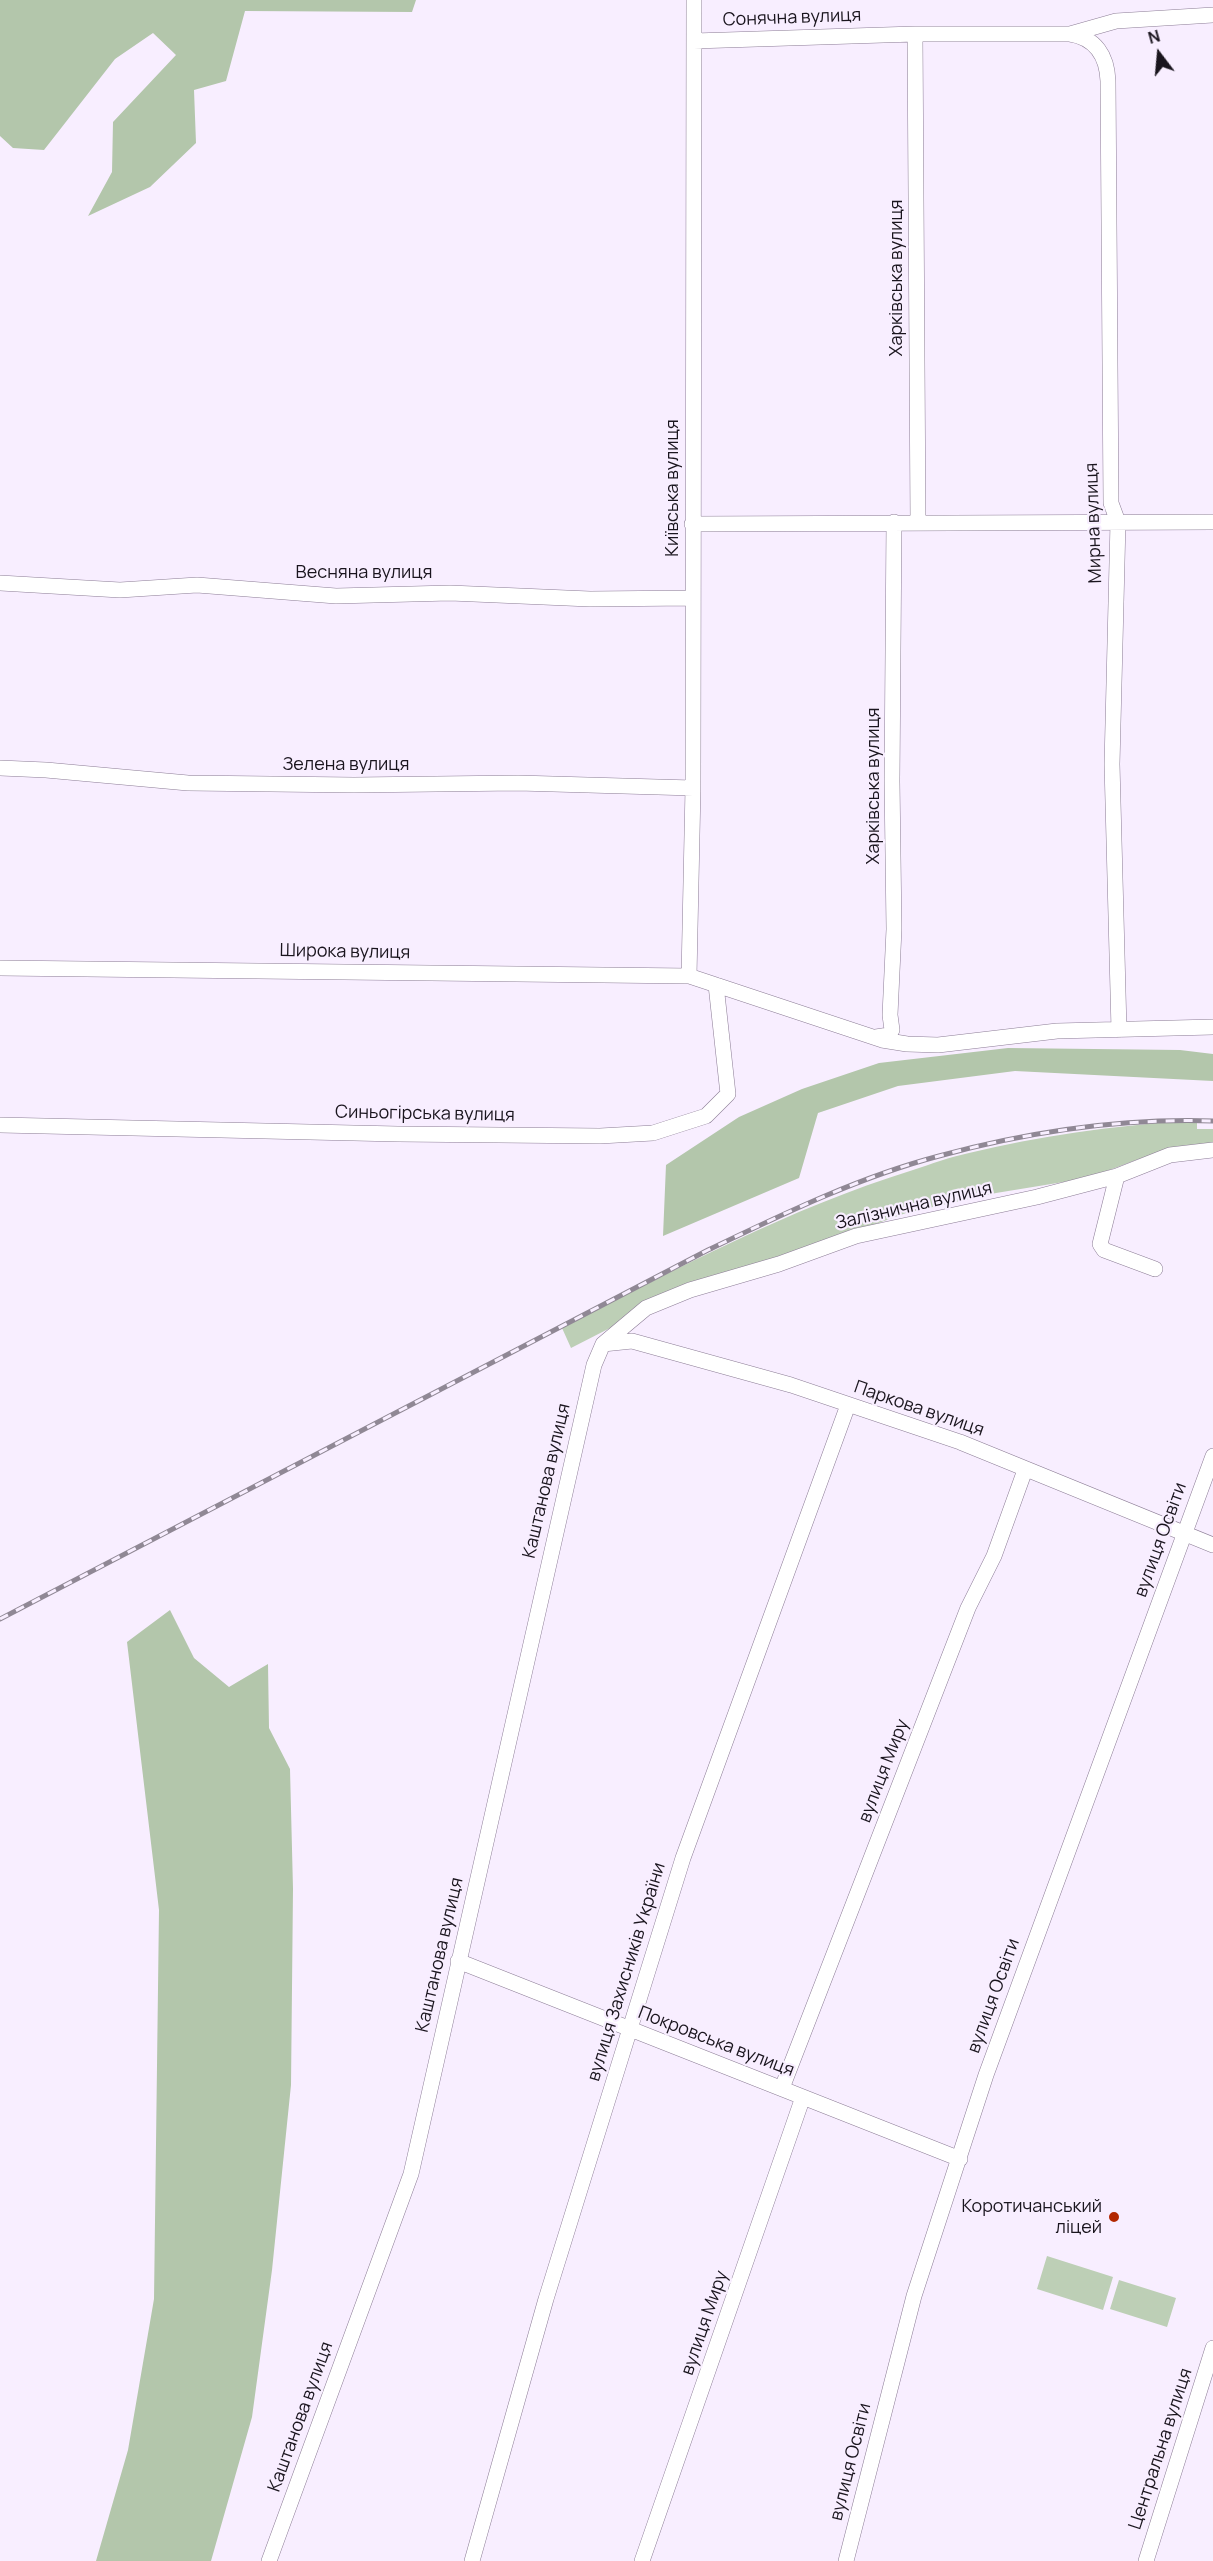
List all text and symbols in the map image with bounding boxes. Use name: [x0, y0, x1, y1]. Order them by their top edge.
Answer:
street label: Сонячна вулиця: [722, 5, 862, 31]
north arrow: [1129, 24, 1189, 84]
text: N: [1145, 25, 1163, 49]
street label: Харківська вулиця: [886, 200, 908, 356]
street label: Київська вулиця: [662, 419, 684, 557]
street label: Мирна вулиця: [1081, 462, 1107, 584]
street label: Весняна вулиця: [296, 562, 432, 584]
street label: Харківська вулиця: [863, 708, 885, 864]
street label: Зелена вулиця: [283, 754, 409, 776]
street label: Широка вулиця: [279, 940, 411, 964]
street label: Синьогірська вулиця: [335, 1102, 515, 1126]
street label: Залізнична вулиця: [834, 1178, 994, 1234]
street label: Паркова вулиця: [851, 1377, 987, 1441]
street label: Каштанова вулиця: [519, 1402, 575, 1560]
street label: вулиця Освіти: [1130, 1480, 1192, 1600]
street label: вулиця Миру: [854, 1716, 914, 1826]
street label: вулиця Захисників України: [583, 1860, 671, 2084]
street label: Каштанова вулиця: [412, 1876, 468, 2034]
street label: вулиця Освіти: [963, 1936, 1025, 2056]
street label: Покровська вулиця: [635, 2002, 797, 2082]
place label: Коротичанський ліцей: [962, 2196, 1102, 2238]
marker: Коротичанський ліцей: [1107, 2210, 1121, 2224]
street label: вулиця Миру: [677, 2268, 733, 2378]
street label: Каштанова вулиця: [264, 2339, 338, 2495]
street label: Центральна вулиця: [1125, 2366, 1197, 2532]
street label: вулиця Освіти: [826, 2401, 876, 2523]

